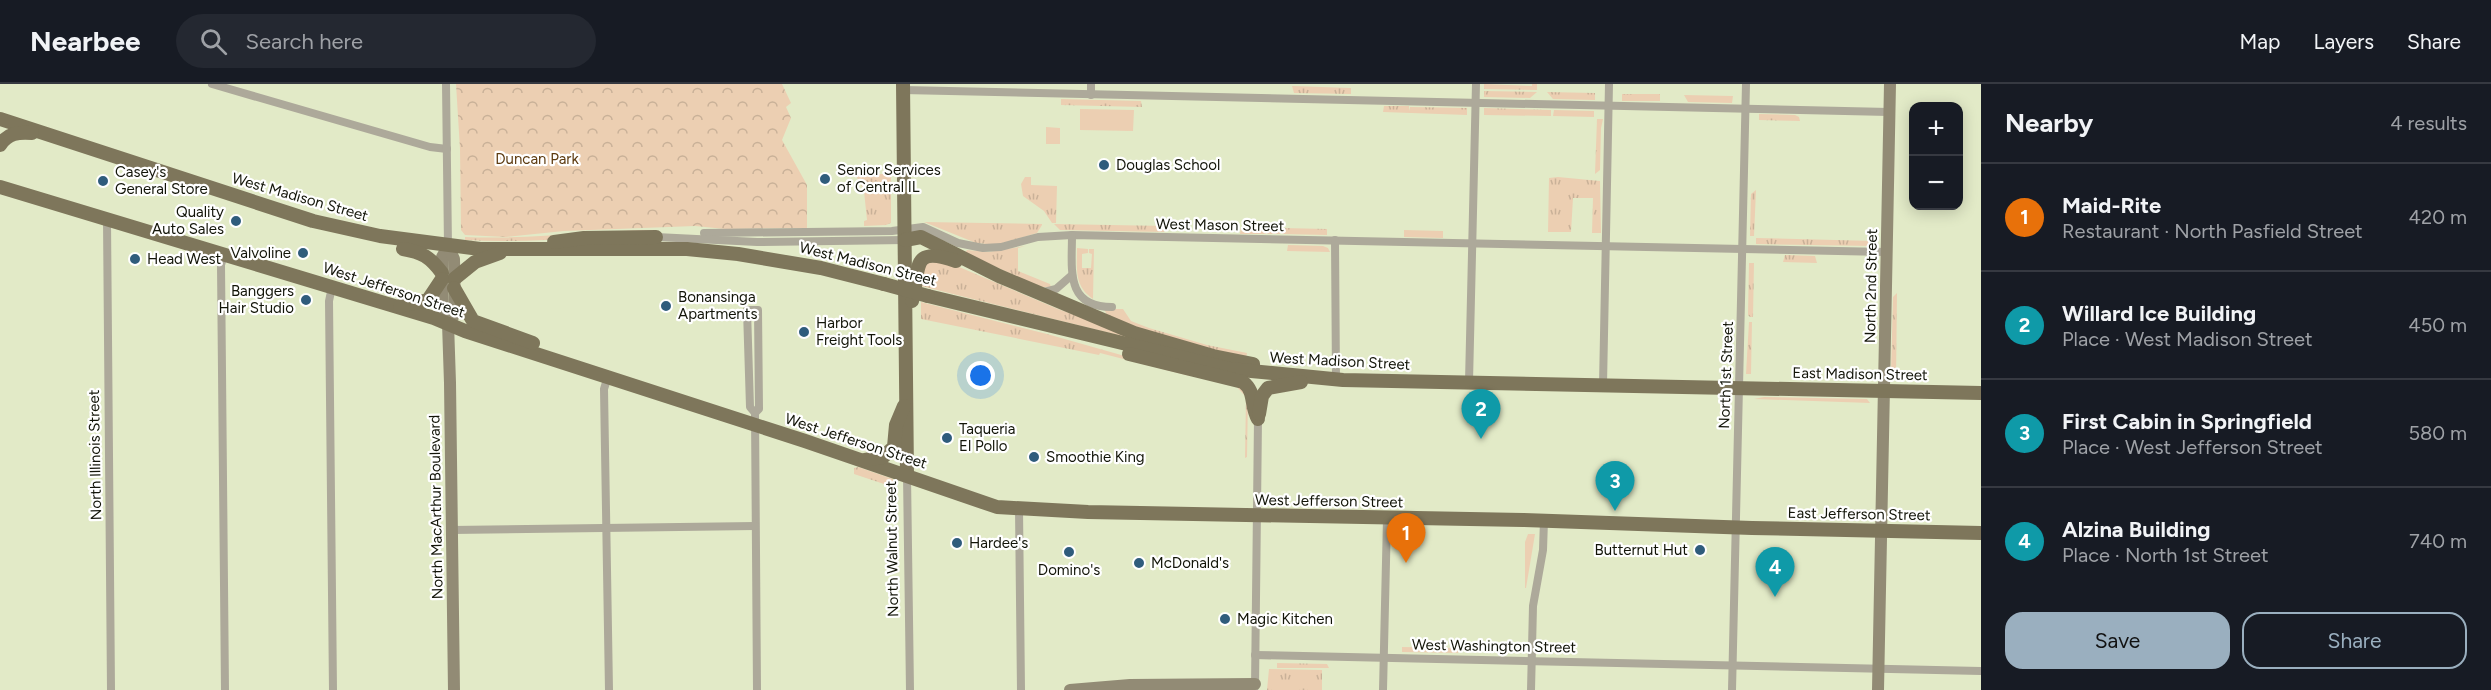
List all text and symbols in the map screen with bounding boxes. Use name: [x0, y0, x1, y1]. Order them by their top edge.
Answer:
search box: [176, 14, 596, 68]
text: Nearbee: [30, 24, 140, 58]
icon: search: [197, 25, 230, 58]
text: Search here: [245, 28, 363, 55]
text: Map: [2240, 29, 2280, 54]
text: Layers: [2313, 29, 2374, 54]
text: Share: [2407, 29, 2461, 54]
map controls: [1909, 102, 1963, 210]
button: +: [1909, 102, 1963, 156]
text: Nearby: [2005, 107, 2093, 139]
text: 4 results: [2390, 111, 2467, 135]
park label: Duncan Park: [495, 150, 579, 168]
place label: Douglas School: [1116, 156, 1220, 174]
button: −: [1909, 156, 1963, 210]
marker: Douglas School: [1097, 158, 1111, 172]
place label: Senior Services of Central IL: [837, 161, 941, 196]
place label: Casey's General Store: [115, 163, 208, 198]
street label: West Madison Street: [230, 169, 370, 225]
marker: Senior Services of Central IL: [818, 172, 832, 186]
marker: Casey's General Store: [96, 174, 110, 188]
text: Maid-Rite: [2062, 192, 2161, 219]
place label: Quality Auto Sales: [152, 203, 224, 238]
text: 1: [2020, 205, 2029, 229]
text: 420 m: [2409, 205, 2467, 229]
marker: Quality Auto Sales: [229, 214, 243, 228]
street label: West Mason Street: [1156, 215, 1285, 235]
text: Restaurant · North Pasfield Street: [2062, 219, 2363, 243]
street label: North 2nd Street: [1861, 228, 1881, 343]
street label: West Madison Street: [798, 238, 939, 290]
place label: Valvoline: [231, 244, 291, 262]
marker: Valvoline: [296, 246, 310, 260]
place label: Head West: [147, 250, 222, 268]
marker: Head West: [128, 252, 142, 266]
street label: West Jefferson Street: [321, 259, 468, 322]
place label: Banggers Hair Studio: [219, 282, 294, 317]
place label: Bonansinga Apartments: [678, 288, 757, 323]
marker: Banggers Hair Studio: [299, 293, 313, 307]
marker: Bonansinga Apartments: [659, 299, 673, 313]
text: Willard Ice Building: [2062, 300, 2256, 327]
text: 2: [2019, 313, 2030, 337]
text: 450 m: [2408, 313, 2467, 337]
place label: Harbor Freight Tools: [816, 314, 902, 349]
street label: North 1st Street: [1715, 321, 1737, 429]
marker: Harbor Freight Tools: [797, 325, 811, 339]
text: Place · West Madison Street: [2062, 327, 2313, 351]
street label: West Madison Street: [1269, 348, 1411, 374]
your location: [966, 361, 995, 390]
street label: East Madison Street: [1792, 364, 1928, 384]
street label: North Illinois Street: [85, 389, 105, 520]
pin: 2: [1462, 390, 1500, 439]
text: First Cabin in Springfield: [2062, 408, 2312, 435]
street label: West Jefferson Street: [783, 410, 930, 473]
street label: North MacArthur Boulevard: [425, 415, 447, 599]
place label: Taqueria El Pollo: [959, 420, 1015, 455]
text: 3: [2019, 421, 2030, 445]
text: 580 m: [2408, 421, 2467, 445]
marker: Taqueria El Pollo: [940, 431, 954, 445]
text: Place · West Jefferson Street: [2062, 435, 2323, 459]
place label: Smoothie King: [1046, 448, 1145, 466]
marker: Smoothie King: [1027, 450, 1041, 464]
pin: 3: [1596, 462, 1634, 511]
street label: North Walnut Street: [882, 481, 902, 617]
street label: West Jefferson Street: [1255, 491, 1404, 511]
street label: East Jefferson Street: [1787, 504, 1931, 524]
pin: 1: [1386, 514, 1426, 563]
text: Alzina Building: [2062, 516, 2211, 543]
text: 4: [2018, 529, 2031, 553]
text: 740 m: [2409, 529, 2467, 553]
place label: Hardee's: [969, 534, 1028, 552]
marker: Hardee's: [950, 536, 964, 550]
place label: Butternut Hut: [1594, 541, 1688, 559]
marker: Butternut Hut: [1693, 543, 1707, 557]
text: Place · North 1st Street: [2062, 543, 2268, 567]
marker: Domino's: [1062, 545, 1076, 559]
pin: 4: [1756, 548, 1794, 597]
place label: McDonald's: [1151, 554, 1229, 572]
marker: McDonald's: [1132, 556, 1146, 570]
place label: Domino's: [1038, 561, 1100, 579]
place label: Magic Kitchen: [1237, 610, 1333, 628]
marker: Magic Kitchen: [1218, 612, 1232, 626]
button: Save: [2005, 612, 2230, 669]
button: Share: [2242, 612, 2467, 669]
street label: West Washington Street: [1412, 636, 1577, 656]

